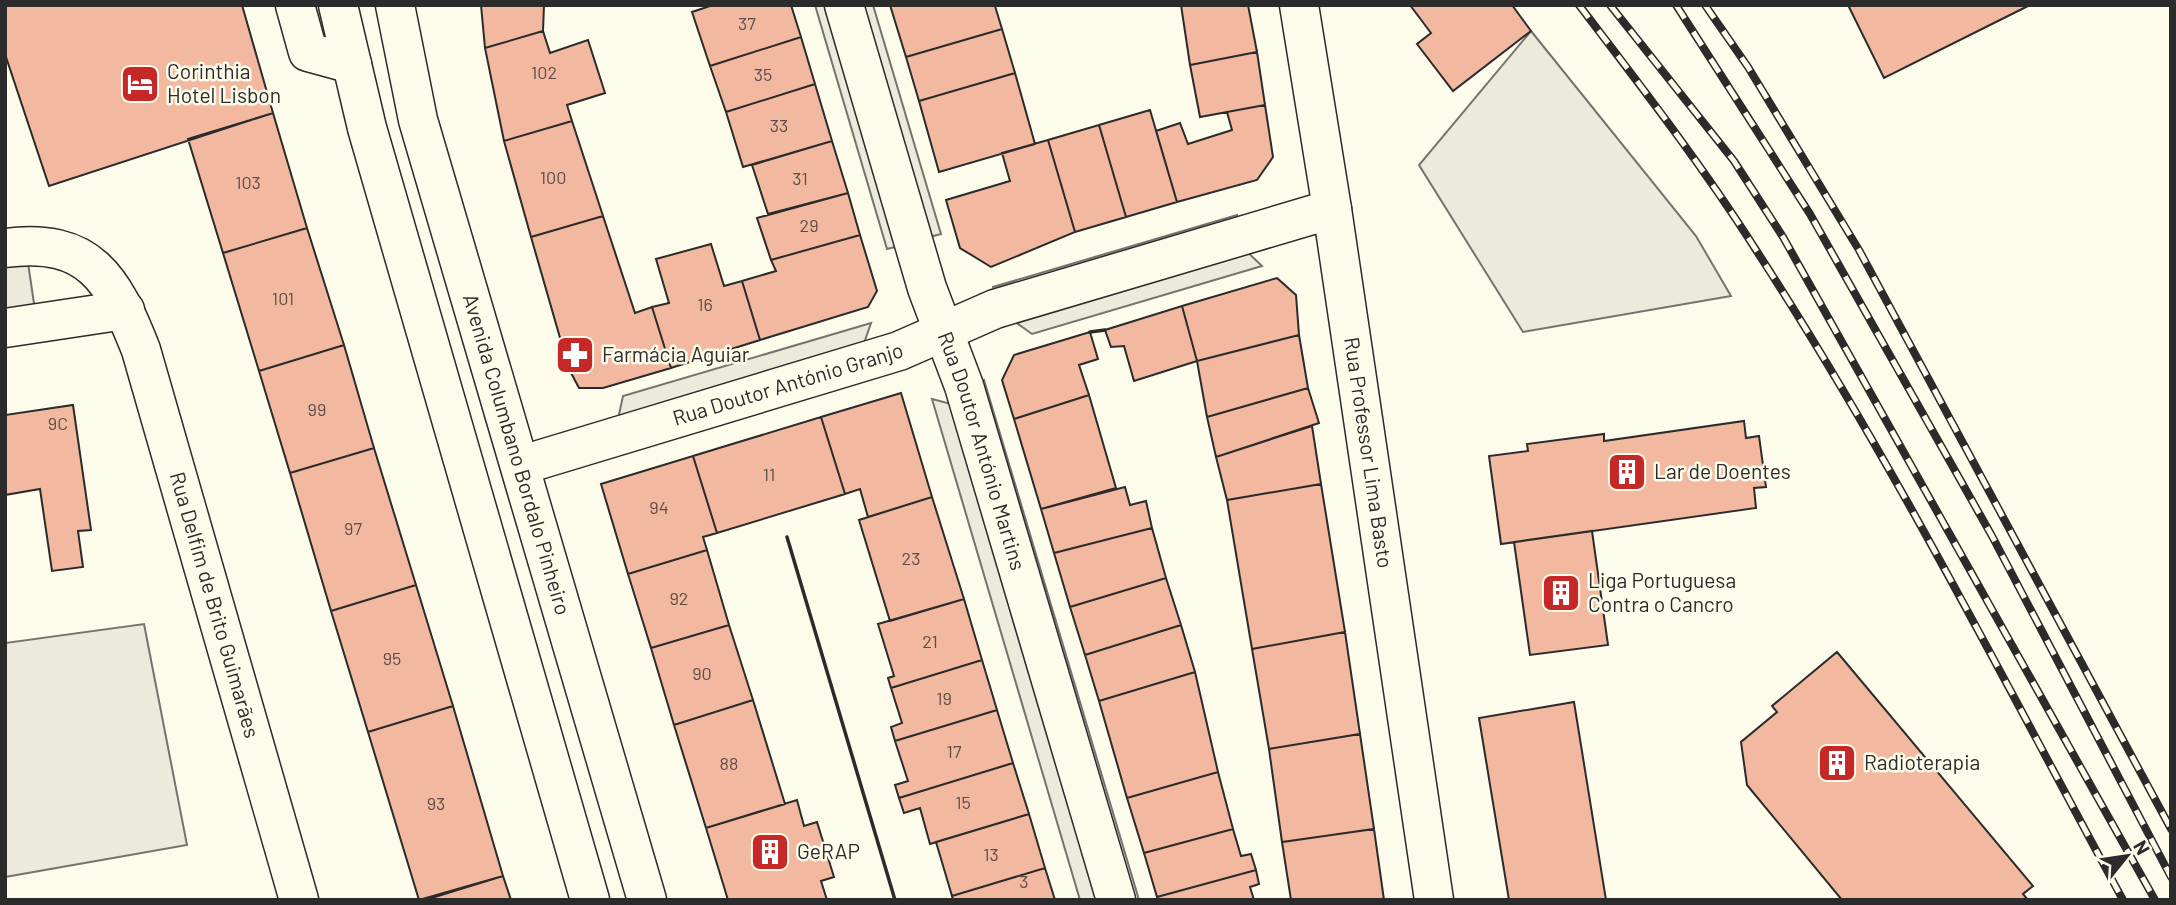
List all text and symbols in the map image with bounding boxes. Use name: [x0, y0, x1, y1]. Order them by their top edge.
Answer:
house number: 37: [738, 12, 756, 34]
place label: Corinthia Hotel Lisbon: [167, 58, 281, 107]
house number: 102: [531, 61, 557, 83]
hotel icon: Corinthia Hotel Lisbon: [119, 63, 161, 105]
house number: 35: [754, 63, 772, 85]
house number: 33: [770, 114, 788, 136]
house number: 100: [540, 166, 566, 188]
house number: 31: [792, 167, 808, 189]
house number: 103: [235, 171, 261, 193]
house number: 29: [799, 214, 819, 236]
house number: 101: [272, 287, 294, 309]
street label: Avenida Columbano Bordalo Pinheiro: [459, 291, 577, 618]
house number: 16: [697, 293, 713, 315]
street label: Rua Doutor António Martins: [934, 328, 1032, 573]
pharmacy icon: Farmácia Aguiar: [554, 334, 596, 376]
street label: Rua Professor Lima Basto: [1340, 335, 1399, 570]
street label: Rua Doutor António Granjo: [669, 336, 906, 430]
place label: Farmácia Aguiar: [602, 341, 750, 366]
house number: 99: [308, 398, 326, 420]
house number: 9C: [48, 412, 68, 434]
building icon: Lar de Doentes: [1606, 451, 1648, 493]
place label: Lar de Doentes: [1654, 458, 1791, 483]
house number: 11: [763, 463, 775, 485]
street label: Rua Delfim de Brito Guimarães: [166, 469, 266, 740]
house number: 94: [649, 496, 669, 518]
house number: 97: [344, 517, 362, 539]
house number: 23: [902, 547, 920, 569]
place label: Liga Portuguesa Contra o Cancro: [1588, 567, 1736, 616]
building icon: Liga Portuguesa Contra o Cancro: [1540, 572, 1582, 614]
house number: 92: [669, 587, 689, 609]
house number: 21: [922, 630, 938, 652]
house number: 95: [383, 647, 401, 669]
house number: 90: [692, 662, 712, 684]
house number: 19: [936, 687, 952, 709]
house number: 17: [947, 740, 962, 762]
building icon: Radioterapia: [1816, 742, 1858, 784]
place label: Radioterapia: [1864, 749, 1980, 774]
house number: 88: [720, 752, 738, 774]
house number: 15: [955, 791, 971, 813]
house number: 93: [427, 792, 445, 814]
north arrow: [2092, 821, 2162, 891]
building icon: GeRAP: [749, 831, 791, 873]
text: N: [2129, 836, 2155, 858]
place label: GeRAP: [797, 838, 860, 863]
house number: 13: [983, 843, 999, 865]
house number: 3: [1019, 870, 1029, 892]

